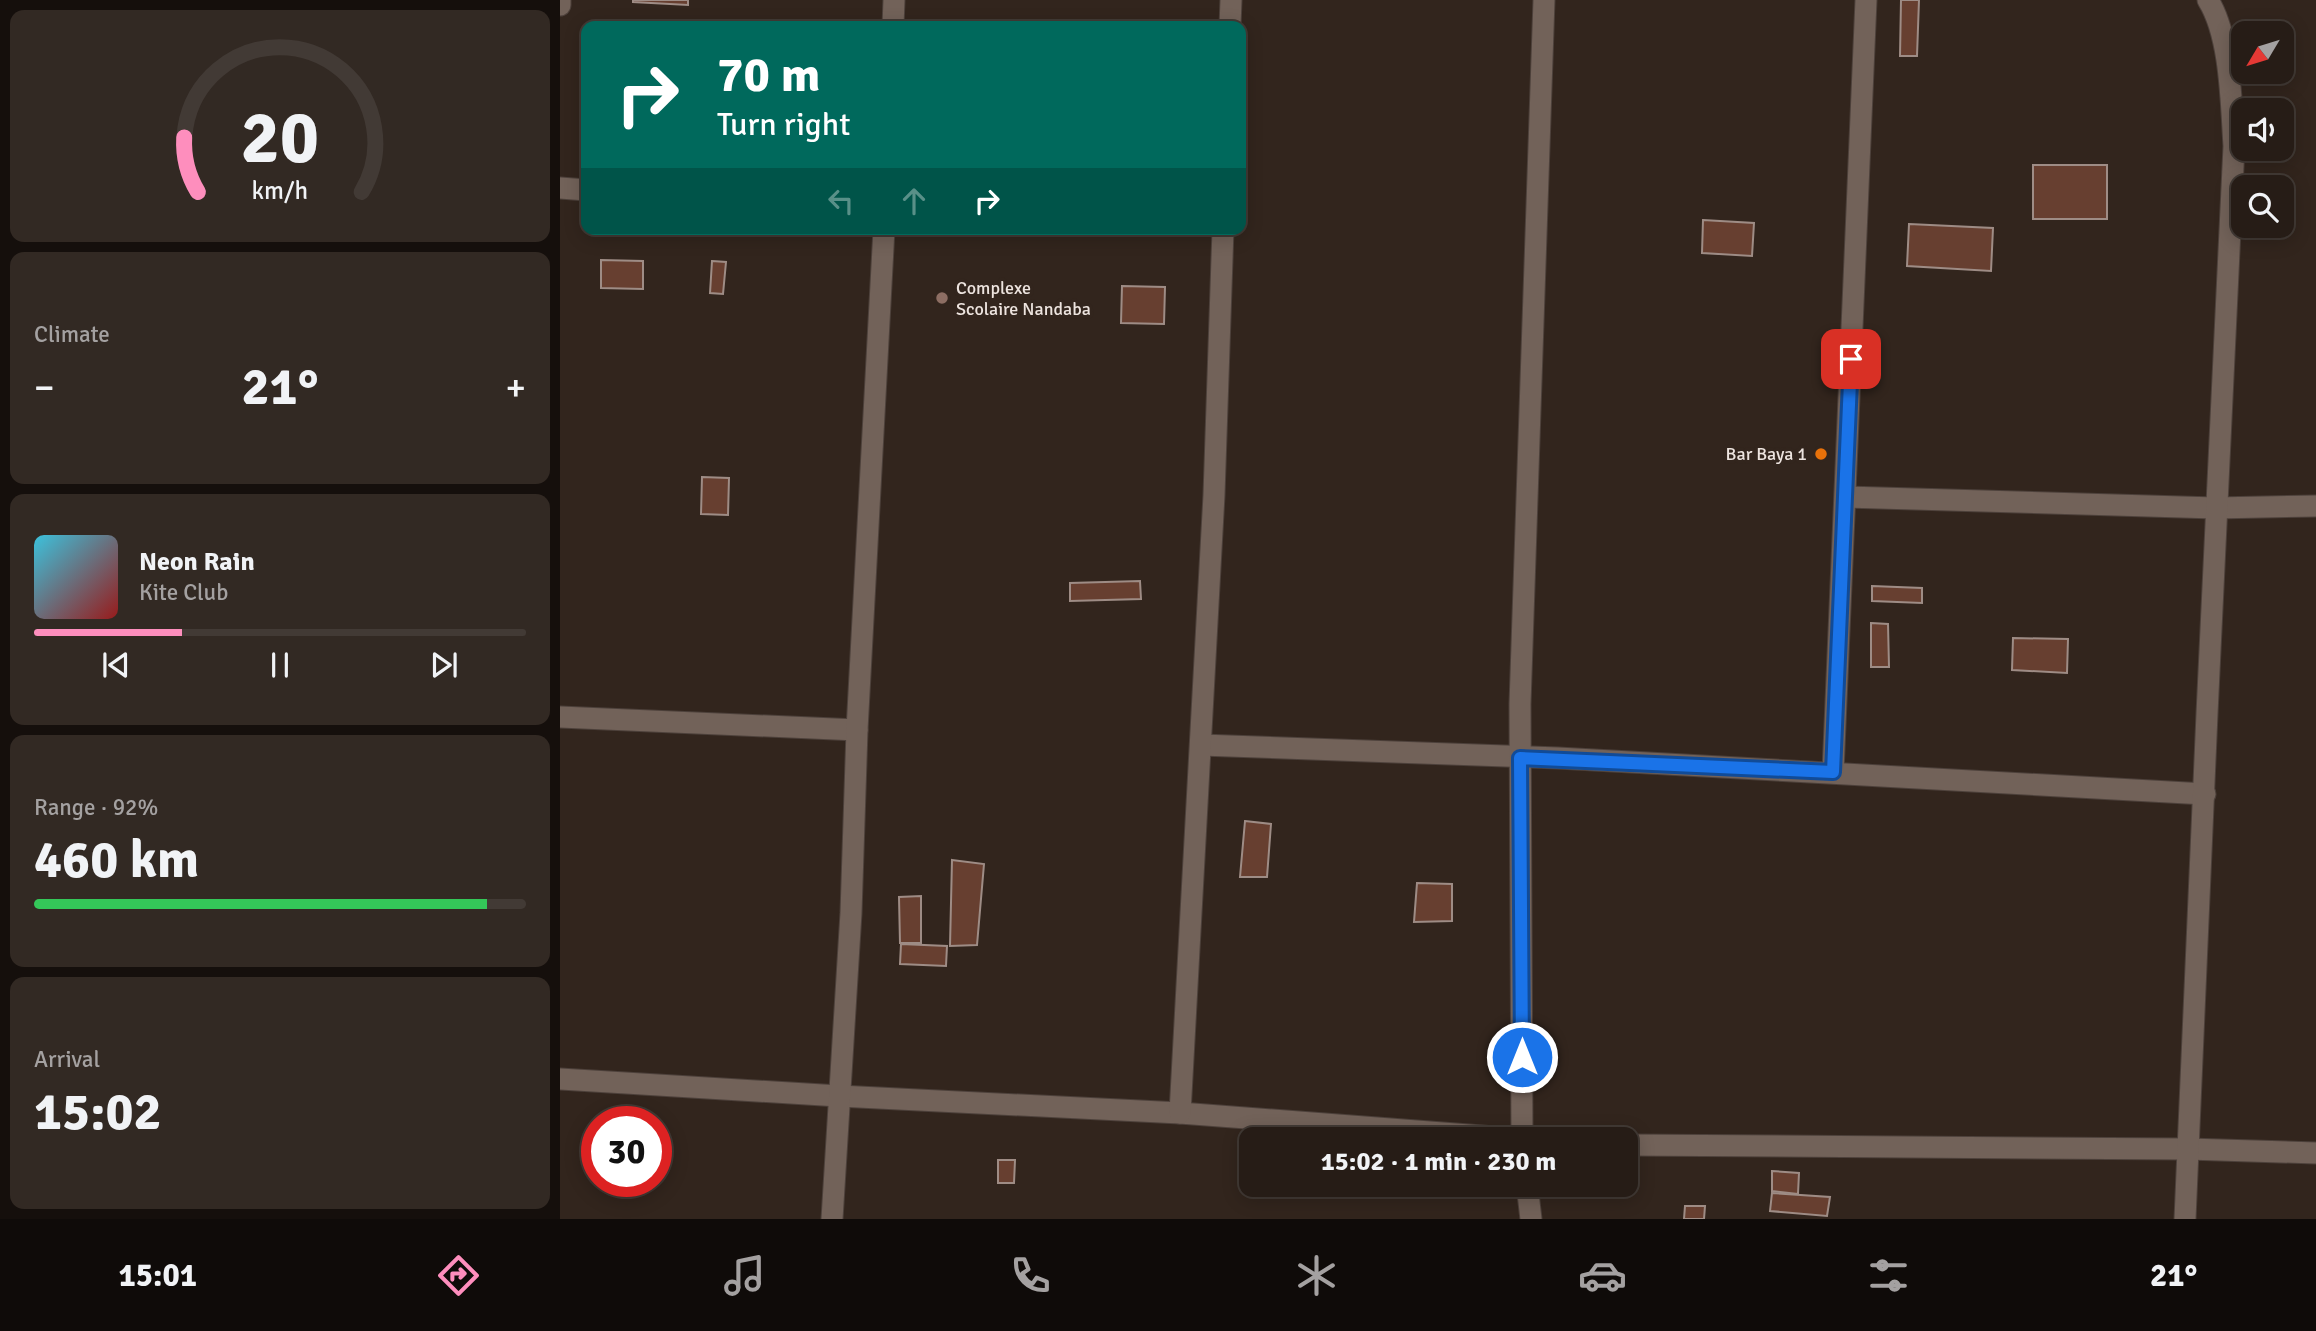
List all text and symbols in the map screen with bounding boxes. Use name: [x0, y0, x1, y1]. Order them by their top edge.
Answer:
north arrow: [2231, 21, 2294, 84]
map controls: [2231, 21, 2294, 238]
text: 70 m: [717, 45, 820, 105]
icon: right: [602, 49, 693, 140]
text: 20: [241, 94, 319, 183]
button: sound: [2231, 98, 2294, 161]
text: Turn right: [717, 105, 850, 144]
text: km/h: [252, 175, 308, 206]
button: search: [2231, 175, 2294, 238]
icon: left: [822, 182, 860, 220]
icon: ahead: [895, 182, 933, 220]
icon: right: [968, 182, 1006, 220]
place label: Complexe Scolaire Nandaba: [956, 277, 1091, 320]
marker: Complexe Scolaire Nandaba: [934, 290, 950, 306]
text: Climate: [34, 320, 110, 349]
pin: [1821, 329, 1881, 389]
icon: arrive: [1832, 340, 1870, 378]
text: 21°: [242, 355, 318, 419]
text: −: [34, 364, 55, 411]
text: +: [505, 364, 526, 411]
place label: Bar Baya 1: [1726, 443, 1807, 465]
marker: Bar Baya 1: [1813, 446, 1829, 462]
text: Neon Rain: [139, 546, 255, 578]
text: Kite Club: [139, 578, 228, 607]
icon: previous: [97, 646, 135, 684]
icon: pause: [261, 646, 299, 684]
icon: next: [425, 646, 463, 684]
text: Range · 92%: [34, 793, 158, 822]
text: 460 km: [34, 828, 199, 892]
position arrow: [1485, 1020, 1559, 1094]
text: Arrival: [34, 1045, 100, 1074]
text: 15:02: [34, 1080, 162, 1144]
speed limit sign: 30: [581, 1106, 672, 1197]
text: 15:02 · 1 min · 230 m: [1321, 1146, 1556, 1178]
icon: directions: [434, 1251, 483, 1300]
icon: music: [720, 1251, 769, 1300]
icon: phone: [1006, 1251, 1055, 1300]
icon: climate: [1292, 1251, 1341, 1300]
icon: car: [1578, 1251, 1627, 1300]
icon: filters: [1864, 1251, 1913, 1300]
text: 15:01: [119, 1256, 197, 1295]
text: 21°: [2150, 1256, 2197, 1295]

